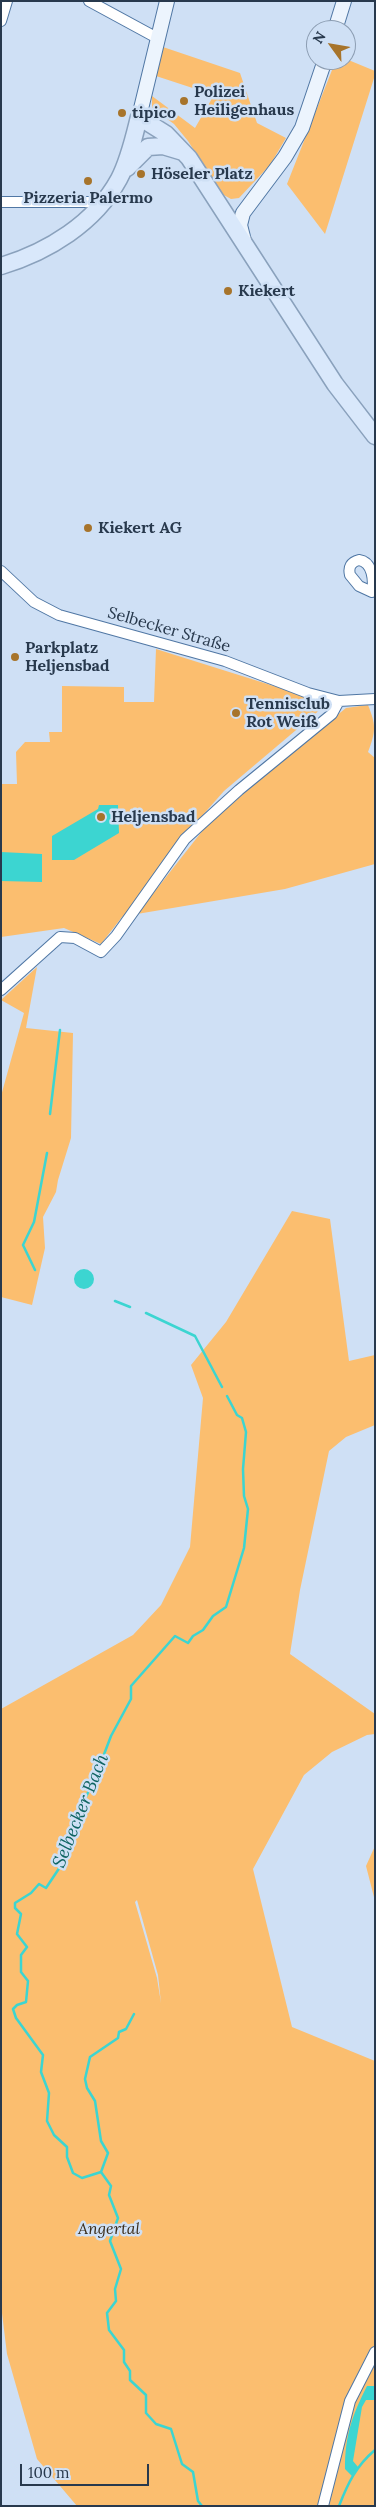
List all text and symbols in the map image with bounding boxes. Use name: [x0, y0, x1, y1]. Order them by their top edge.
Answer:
north arrow: [306, 20, 356, 70]
text: N: [309, 28, 330, 47]
place label: Polizei Heiligenhaus: [194, 82, 294, 120]
marker: Polizei Heiligenhaus: [178, 95, 190, 107]
place label: tipico: [132, 103, 176, 123]
marker: tipico: [116, 107, 128, 119]
place label: Höseler Platz: [151, 164, 253, 184]
marker: Höseler Platz: [135, 168, 147, 180]
marker: Pizzeria Palermo: [82, 175, 94, 187]
place label: Pizzeria Palermo: [23, 188, 153, 208]
place label: Kiekert: [238, 281, 295, 301]
marker: Kiekert: [222, 285, 234, 297]
place label: Kiekert AG: [98, 518, 182, 538]
marker: Kiekert AG: [82, 522, 94, 534]
street label: Selbecker Straße: [105, 603, 233, 657]
place label: Parkplatz Heljensbad: [25, 638, 110, 676]
marker: Parkplatz Heljensbad: [9, 651, 21, 663]
place label: Tennisclub Rot Weiß: [246, 694, 330, 732]
marker: Tennisclub Rot Weiß: [230, 707, 242, 719]
place label: Heljensbad: [111, 807, 196, 827]
marker: Heljensbad: [95, 811, 107, 823]
water label: Selbecker Bach: [48, 1751, 114, 1871]
park label: Angertal: [78, 2219, 140, 2239]
scale bar: [22, 2454, 151, 2486]
text: 100 m: [28, 2463, 69, 2482]

